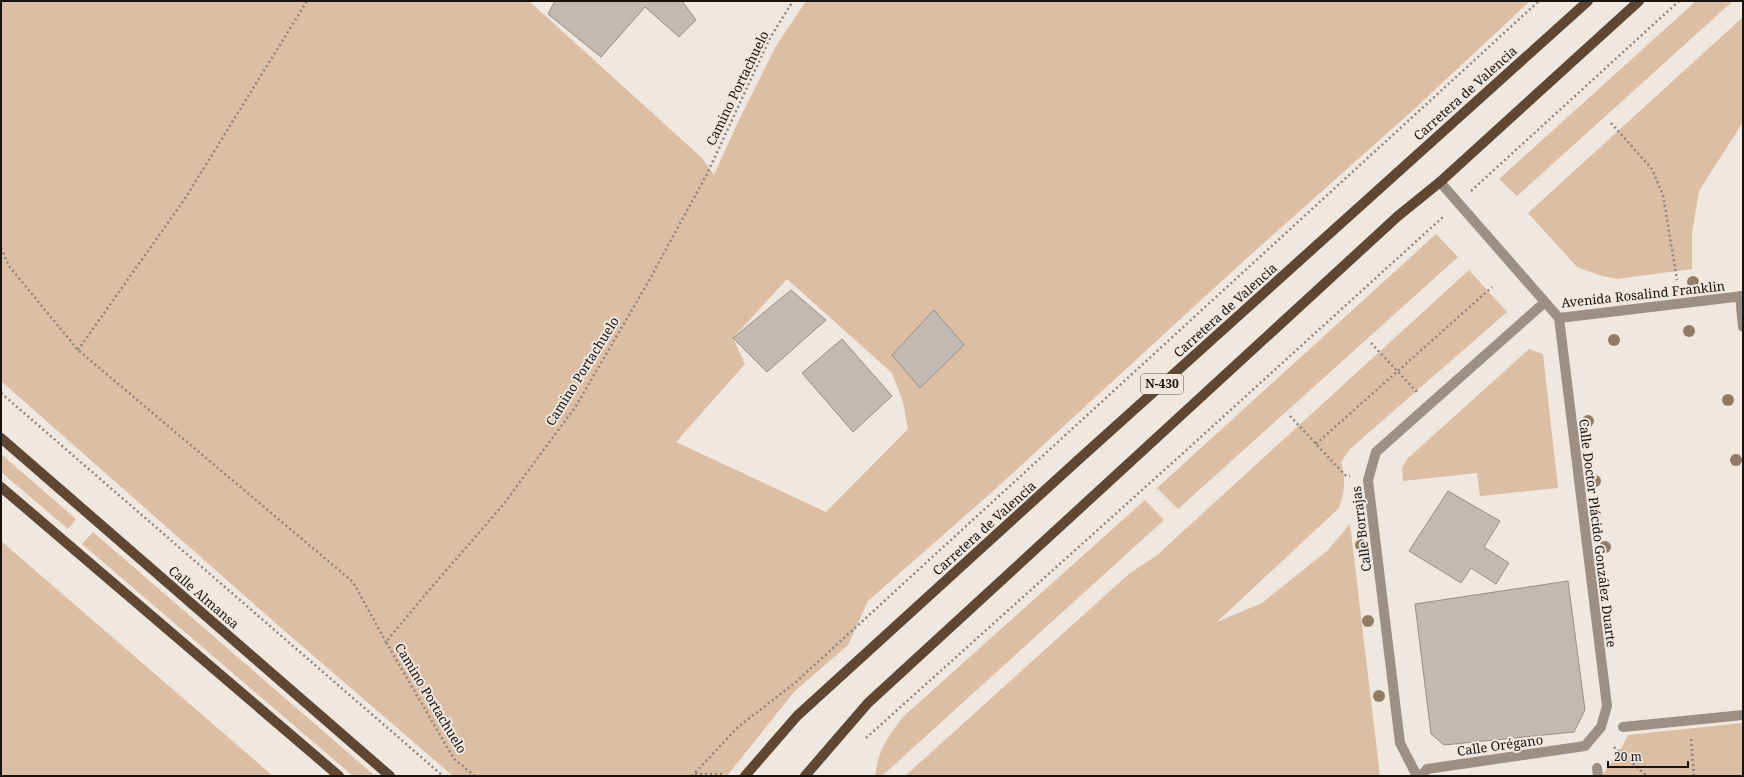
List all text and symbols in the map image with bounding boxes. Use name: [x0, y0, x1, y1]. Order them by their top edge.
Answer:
street label: Camino Portachuelo: [701, 28, 773, 148]
street label: Carretera de Valencia: [1409, 42, 1521, 144]
street label: Carretera de Valencia: [1169, 259, 1281, 361]
street label: Avenida Rosalind Franklin: [1560, 276, 1726, 312]
street label: Camino Portachuelo: [541, 313, 623, 429]
road number: N-430: [1141, 374, 1183, 394]
street label: Calle Doctor Plácido González Duarte: [1575, 418, 1621, 648]
street label: Carretera de Valencia: [928, 477, 1040, 579]
street label: Calle Borrajas: [1347, 485, 1375, 573]
street label: Calle Almansa: [165, 561, 243, 633]
street label: Camino Portachuelo: [391, 639, 471, 757]
street label: Calle Orégano: [1456, 730, 1544, 760]
scale bar: [1608, 743, 1688, 769]
text: 20 m: [1614, 748, 1642, 765]

